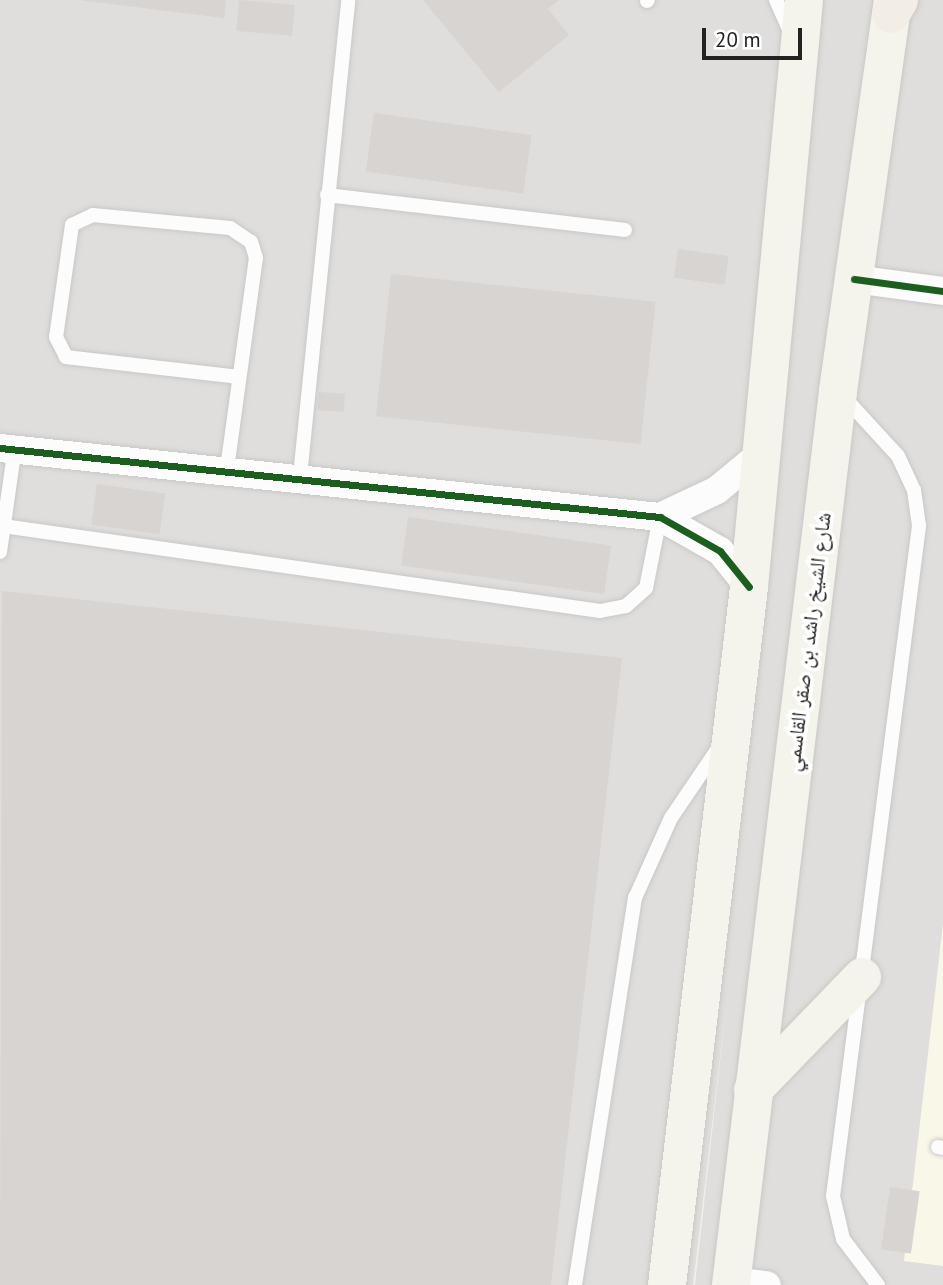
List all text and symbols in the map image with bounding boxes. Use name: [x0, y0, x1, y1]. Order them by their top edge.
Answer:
scale bar: [705, 14, 805, 58]
text: 20 m: [715, 26, 761, 53]
street label: شارع الشيخ راشد بن صقر القاسمي: [780, 511, 836, 773]

